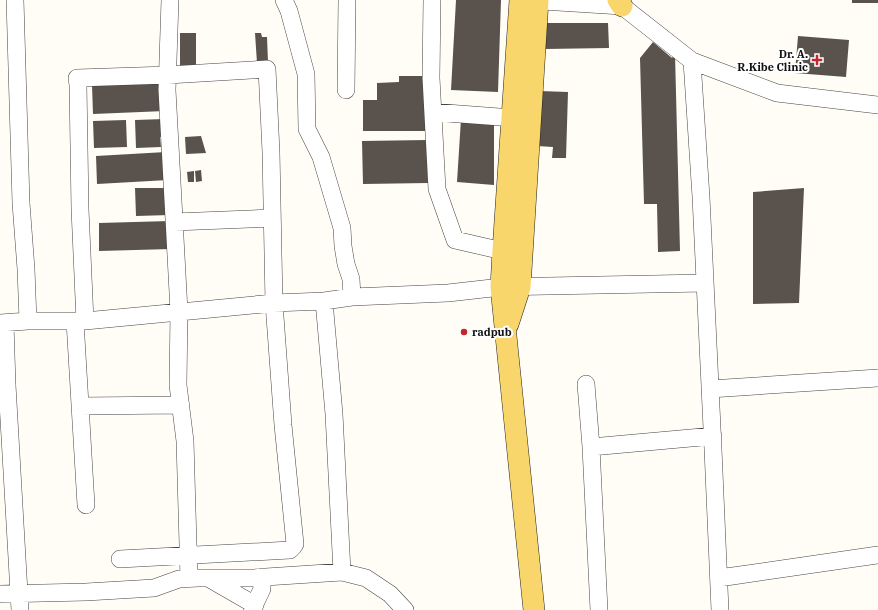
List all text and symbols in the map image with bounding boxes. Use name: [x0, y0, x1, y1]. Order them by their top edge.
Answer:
place label: Dr. A. R.Kibe Clinic: [737, 47, 808, 74]
marker: Dr. A. R.Kibe Clinic: [811, 54, 823, 66]
place label: radpub: [472, 325, 512, 339]
marker: radpub: [459, 327, 469, 337]

